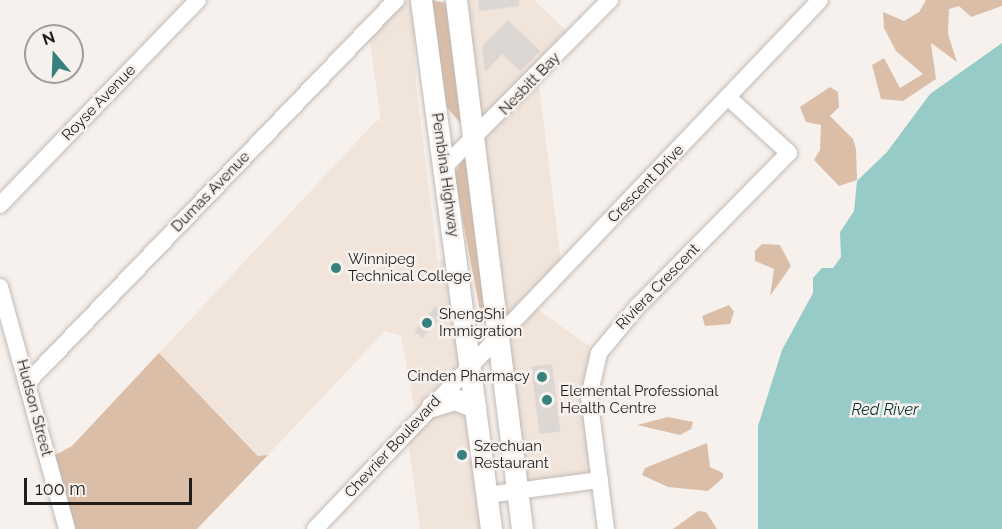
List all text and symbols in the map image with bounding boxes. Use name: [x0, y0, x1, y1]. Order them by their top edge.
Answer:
north arrow: [24, 24, 84, 84]
text: N: [40, 27, 57, 49]
street label: Nesbitt Bay: [496, 49, 564, 119]
street label: Royse Avenue: [58, 61, 140, 145]
street label: Pembina Highway: [427, 112, 463, 238]
street label: Crescent Drive: [604, 141, 688, 227]
street label: Dumas Avenue: [168, 148, 254, 236]
street label: Riviera Crescent: [613, 240, 703, 334]
place label: Winnipeg Technical College: [348, 250, 472, 285]
marker: Winnipeg Technical College: [329, 261, 343, 275]
place label: ShengShi Immigration: [439, 305, 522, 340]
marker: ShengShi Immigration: [420, 316, 434, 330]
street label: Hudson Street: [12, 358, 56, 458]
place label: Cinden Pharmacy: [407, 368, 530, 386]
marker: Cinden Pharmacy: [535, 370, 549, 384]
place label: Elemental Professional Health Centre: [560, 382, 719, 417]
marker: Elemental Professional Health Centre: [538, 391, 556, 409]
street label: Chevrier Boulevard: [341, 392, 445, 502]
water label: Red River: [851, 400, 919, 420]
place label: Szechuan Restaurant: [474, 437, 549, 472]
marker: Szechuan Restaurant: [455, 448, 469, 462]
scale bar: [27, 466, 195, 504]
text: 100 m: [35, 478, 86, 499]

